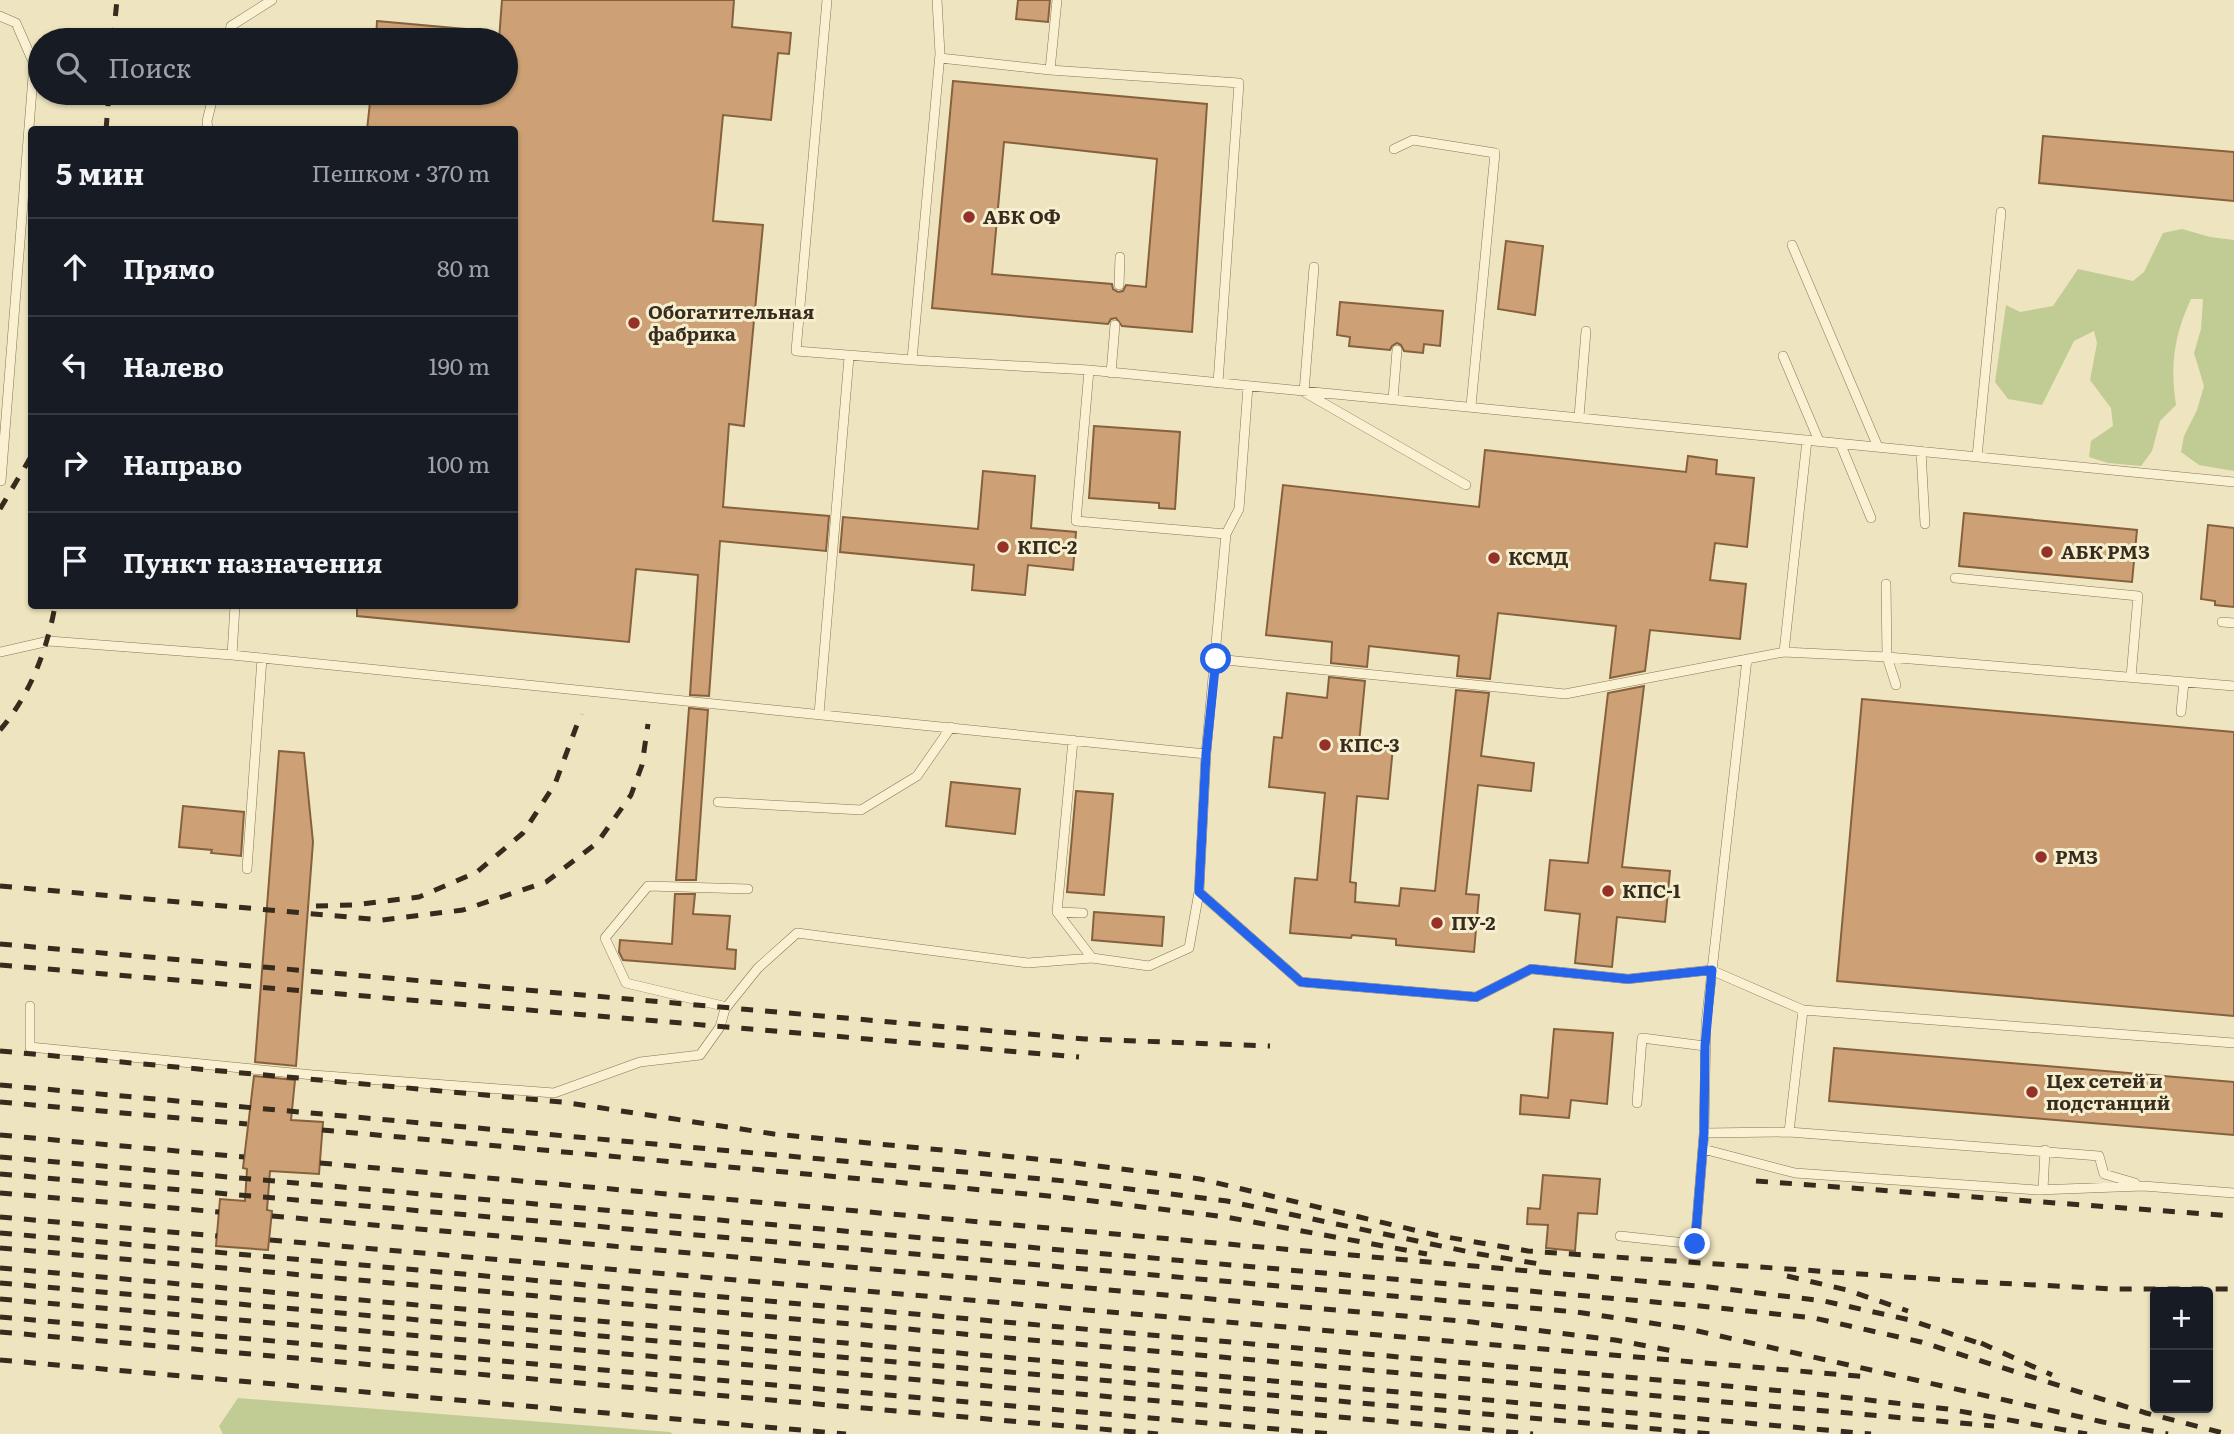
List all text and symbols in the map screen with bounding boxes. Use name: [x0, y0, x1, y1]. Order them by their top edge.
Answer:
search box: [28, 28, 518, 105]
text: Поиск: [108, 47, 191, 86]
icon: search: [52, 48, 90, 86]
text: 5 мин: [56, 150, 144, 194]
text: Пешком · 370 m: [312, 155, 490, 189]
place label: АБК ОФ: [983, 202, 1061, 230]
marker: АБК ОФ: [961, 209, 977, 225]
icon: ahead: [56, 248, 94, 286]
text: Прямо: [123, 248, 215, 287]
text: 80 m: [437, 250, 490, 284]
place label: Обогатительная фабрика: [648, 297, 814, 347]
marker: Обогатительная фабрика: [626, 315, 642, 331]
icon: left: [56, 346, 94, 384]
text: Налево: [123, 346, 224, 385]
text: 190 m: [428, 348, 490, 382]
icon: right: [56, 444, 94, 482]
text: Направо: [123, 444, 242, 483]
text: 100 m: [427, 446, 490, 480]
place label: КПС-2: [1017, 532, 1077, 560]
place label: АБК РМЗ: [2061, 537, 2150, 565]
marker: КПС-2: [995, 539, 1011, 555]
icon: arrive: [56, 542, 94, 580]
text: Пункт назначения: [123, 542, 382, 581]
place label: КСМД: [1508, 543, 1569, 571]
marker: АБК РМЗ: [2039, 544, 2055, 560]
marker: КСМД: [1486, 550, 1502, 566]
route start: [1200, 643, 1231, 674]
place label: КПС-3: [1339, 730, 1400, 758]
marker: КПС-3: [1317, 737, 1333, 753]
place label: РМЗ: [2055, 842, 2098, 870]
marker: РМЗ: [2033, 849, 2049, 865]
place label: КПС-1: [1622, 876, 1681, 904]
marker: КПС-1: [1600, 883, 1616, 899]
place label: ПУ-2: [1451, 908, 1495, 936]
marker: ПУ-2: [1429, 915, 1445, 931]
place label: Цех сетей и подстанций: [2046, 1066, 2170, 1116]
marker: Цех сетей и подстанций: [2024, 1084, 2040, 1100]
route end: [1679, 1228, 1710, 1259]
map controls: [2150, 1287, 2213, 1413]
button: +: [2150, 1287, 2213, 1350]
button: −: [2150, 1350, 2213, 1413]

